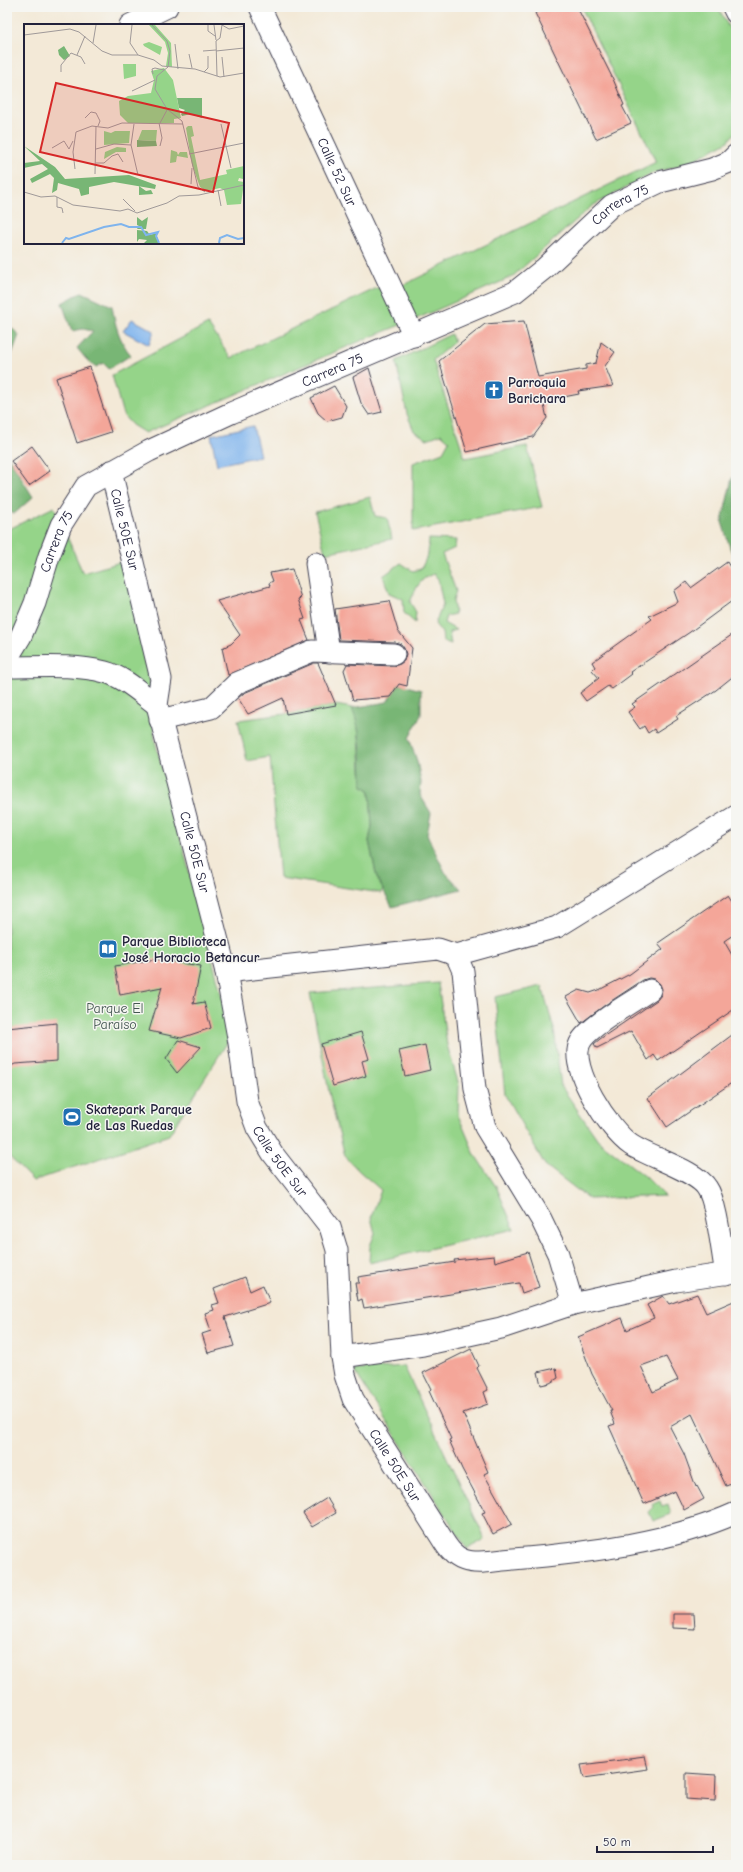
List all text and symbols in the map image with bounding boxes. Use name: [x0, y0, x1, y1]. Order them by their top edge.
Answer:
inset map: [24, 24, 244, 244]
street label: Calle 52 Sur: [314, 135, 361, 209]
street label: Carrera 75: [588, 180, 651, 229]
street label: Carrera 75: [299, 349, 366, 390]
place label: Parroquia Barichara: [508, 374, 566, 407]
church icon: Parroquia Barichara: [483, 379, 505, 401]
street label: Calle 50E Sur: [107, 487, 143, 572]
street label: Carrera 75: [36, 507, 77, 574]
street label: Calle 50E Sur: [176, 809, 214, 895]
place label: Parque Biblioteca José Horacio Betancur: [122, 933, 260, 966]
library icon: Parque Biblioteca José Horacio Betancur: [97, 938, 119, 960]
park label: Parque El Paraíso: [86, 1000, 144, 1033]
place label: Skatepark Parque de Las Ruedas: [86, 1101, 192, 1134]
sports icon: Skatepark Parque de Las Ruedas: [61, 1106, 83, 1128]
street label: Calle 50E Sur: [249, 1122, 312, 1200]
street label: Calle 50E Sur: [366, 1426, 425, 1505]
scale bar: [597, 1828, 713, 1854]
text: 50 m: [603, 1835, 631, 1849]

